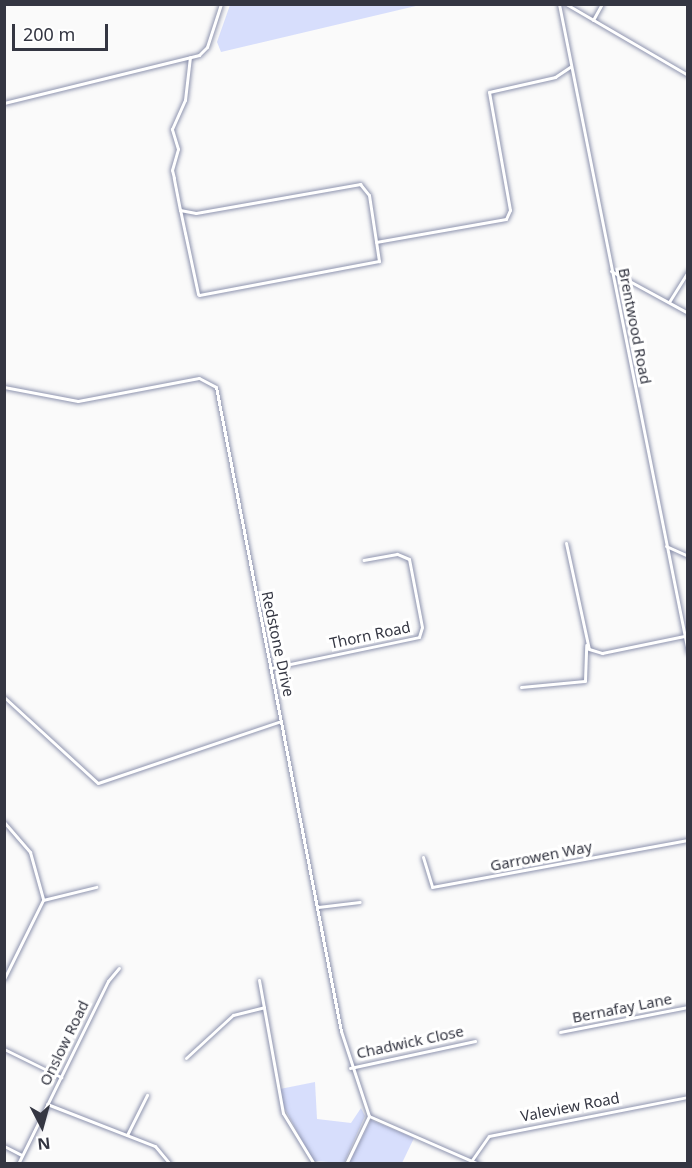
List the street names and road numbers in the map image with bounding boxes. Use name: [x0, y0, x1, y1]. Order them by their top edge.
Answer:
street label: Brentwood Road: [615, 266, 655, 386]
street label: Redstone Drive: [258, 590, 298, 698]
street label: Thorn Road: [328, 618, 412, 652]
street label: Garrowen Way: [489, 837, 593, 875]
street label: Bernafay Lane: [571, 990, 673, 1026]
street label: Onslow Road: [36, 997, 92, 1089]
street label: Chadwick Close: [355, 1022, 465, 1062]
street label: Valeview Road: [519, 1089, 621, 1125]

